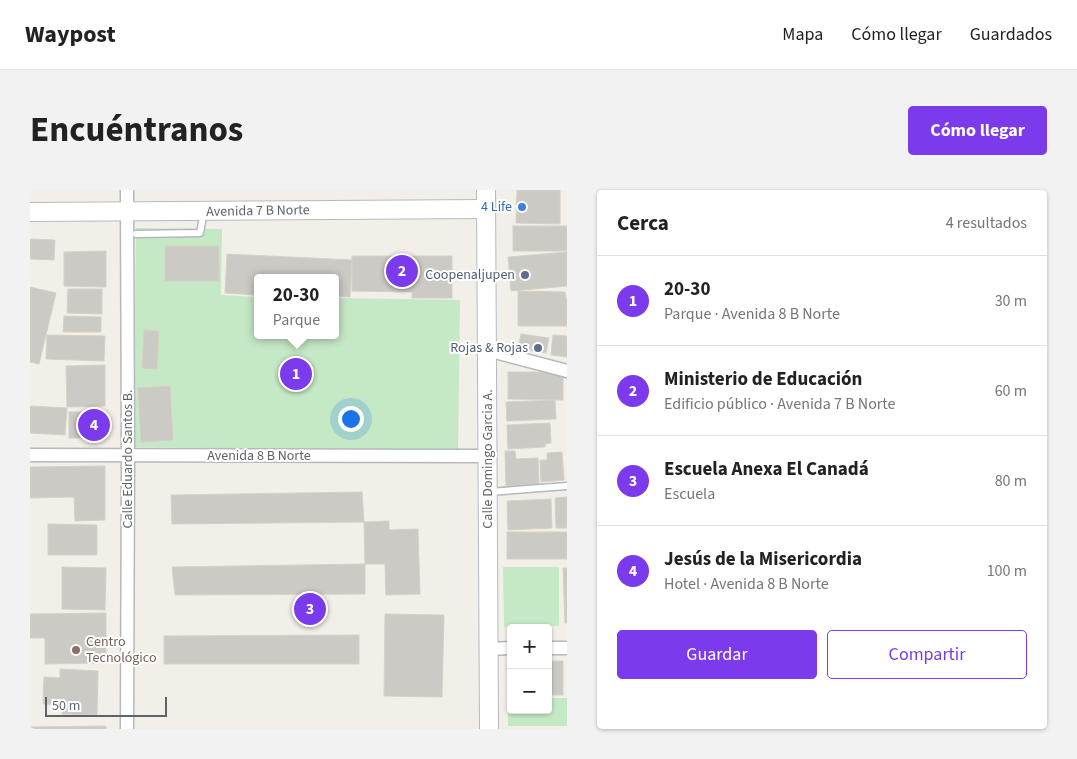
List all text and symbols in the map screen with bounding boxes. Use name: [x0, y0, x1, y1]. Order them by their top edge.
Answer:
text: Waypost: [25, 17, 116, 52]
text: Mapa: [782, 22, 823, 47]
text: Cómo llegar: [851, 22, 942, 47]
text: Guardados: [970, 22, 1052, 47]
text: Encuéntranos: [30, 105, 243, 155]
button: Cómo llegar: [908, 106, 1047, 155]
place label: 4 Life: [481, 197, 512, 217]
street label: Avenida 7 B Norte: [206, 200, 310, 222]
marker: 4 Life: [516, 201, 528, 213]
text: Cerca: [617, 208, 669, 238]
text: 4 resultados: [946, 212, 1027, 234]
pin: 2: [386, 252, 418, 290]
place label: Coopenaljupen: [425, 265, 515, 285]
marker: Coopenaljupen: [519, 269, 531, 281]
popup: [254, 274, 339, 339]
text: 20-30: [664, 276, 710, 303]
text: 20-30: [273, 282, 319, 309]
text: 1: [629, 290, 637, 312]
text: 30 m: [995, 290, 1027, 312]
text: Parque · Avenida 8 B Norte: [664, 303, 840, 325]
text: Parque: [273, 309, 320, 331]
place label: Rojas & Rojas: [450, 338, 528, 358]
marker: Rojas & Rojas: [532, 342, 544, 354]
pin: 1: [280, 355, 312, 393]
text: Ministerio de Educación: [664, 366, 863, 393]
text: 2: [629, 380, 637, 402]
text: 60 m: [995, 380, 1027, 402]
street label: Calle Eduardo Santos B.: [118, 389, 138, 529]
street label: Calle Domingo Garcia A.: [478, 389, 498, 529]
text: Edificio público · Avenida 7 B Norte: [664, 393, 895, 415]
pin: 4: [78, 406, 110, 444]
your location: [338, 406, 364, 432]
street label: Avenida 8 B Norte: [207, 446, 311, 466]
text: Escuela Anexa El Canadá: [664, 456, 869, 483]
text: 3: [629, 470, 637, 492]
text: 80 m: [995, 470, 1027, 492]
text: Escuela: [664, 483, 715, 505]
text: Jesús de la Misericordia: [664, 546, 862, 573]
text: 4: [629, 560, 637, 582]
text: 100 m: [987, 560, 1027, 582]
text: Hotel · Avenida 8 B Norte: [664, 573, 829, 595]
pin: 3: [294, 590, 326, 628]
map controls: [507, 624, 552, 714]
button: +: [507, 624, 552, 669]
button: Guardar: [617, 630, 817, 679]
button: Compartir: [827, 630, 1027, 679]
place label: Centro Tecnológico: [86, 632, 157, 668]
marker: Centro Tecnológico: [70, 644, 82, 656]
button: −: [507, 669, 552, 714]
scale bar: [45, 694, 168, 717]
text: 50 m: [52, 696, 80, 716]

